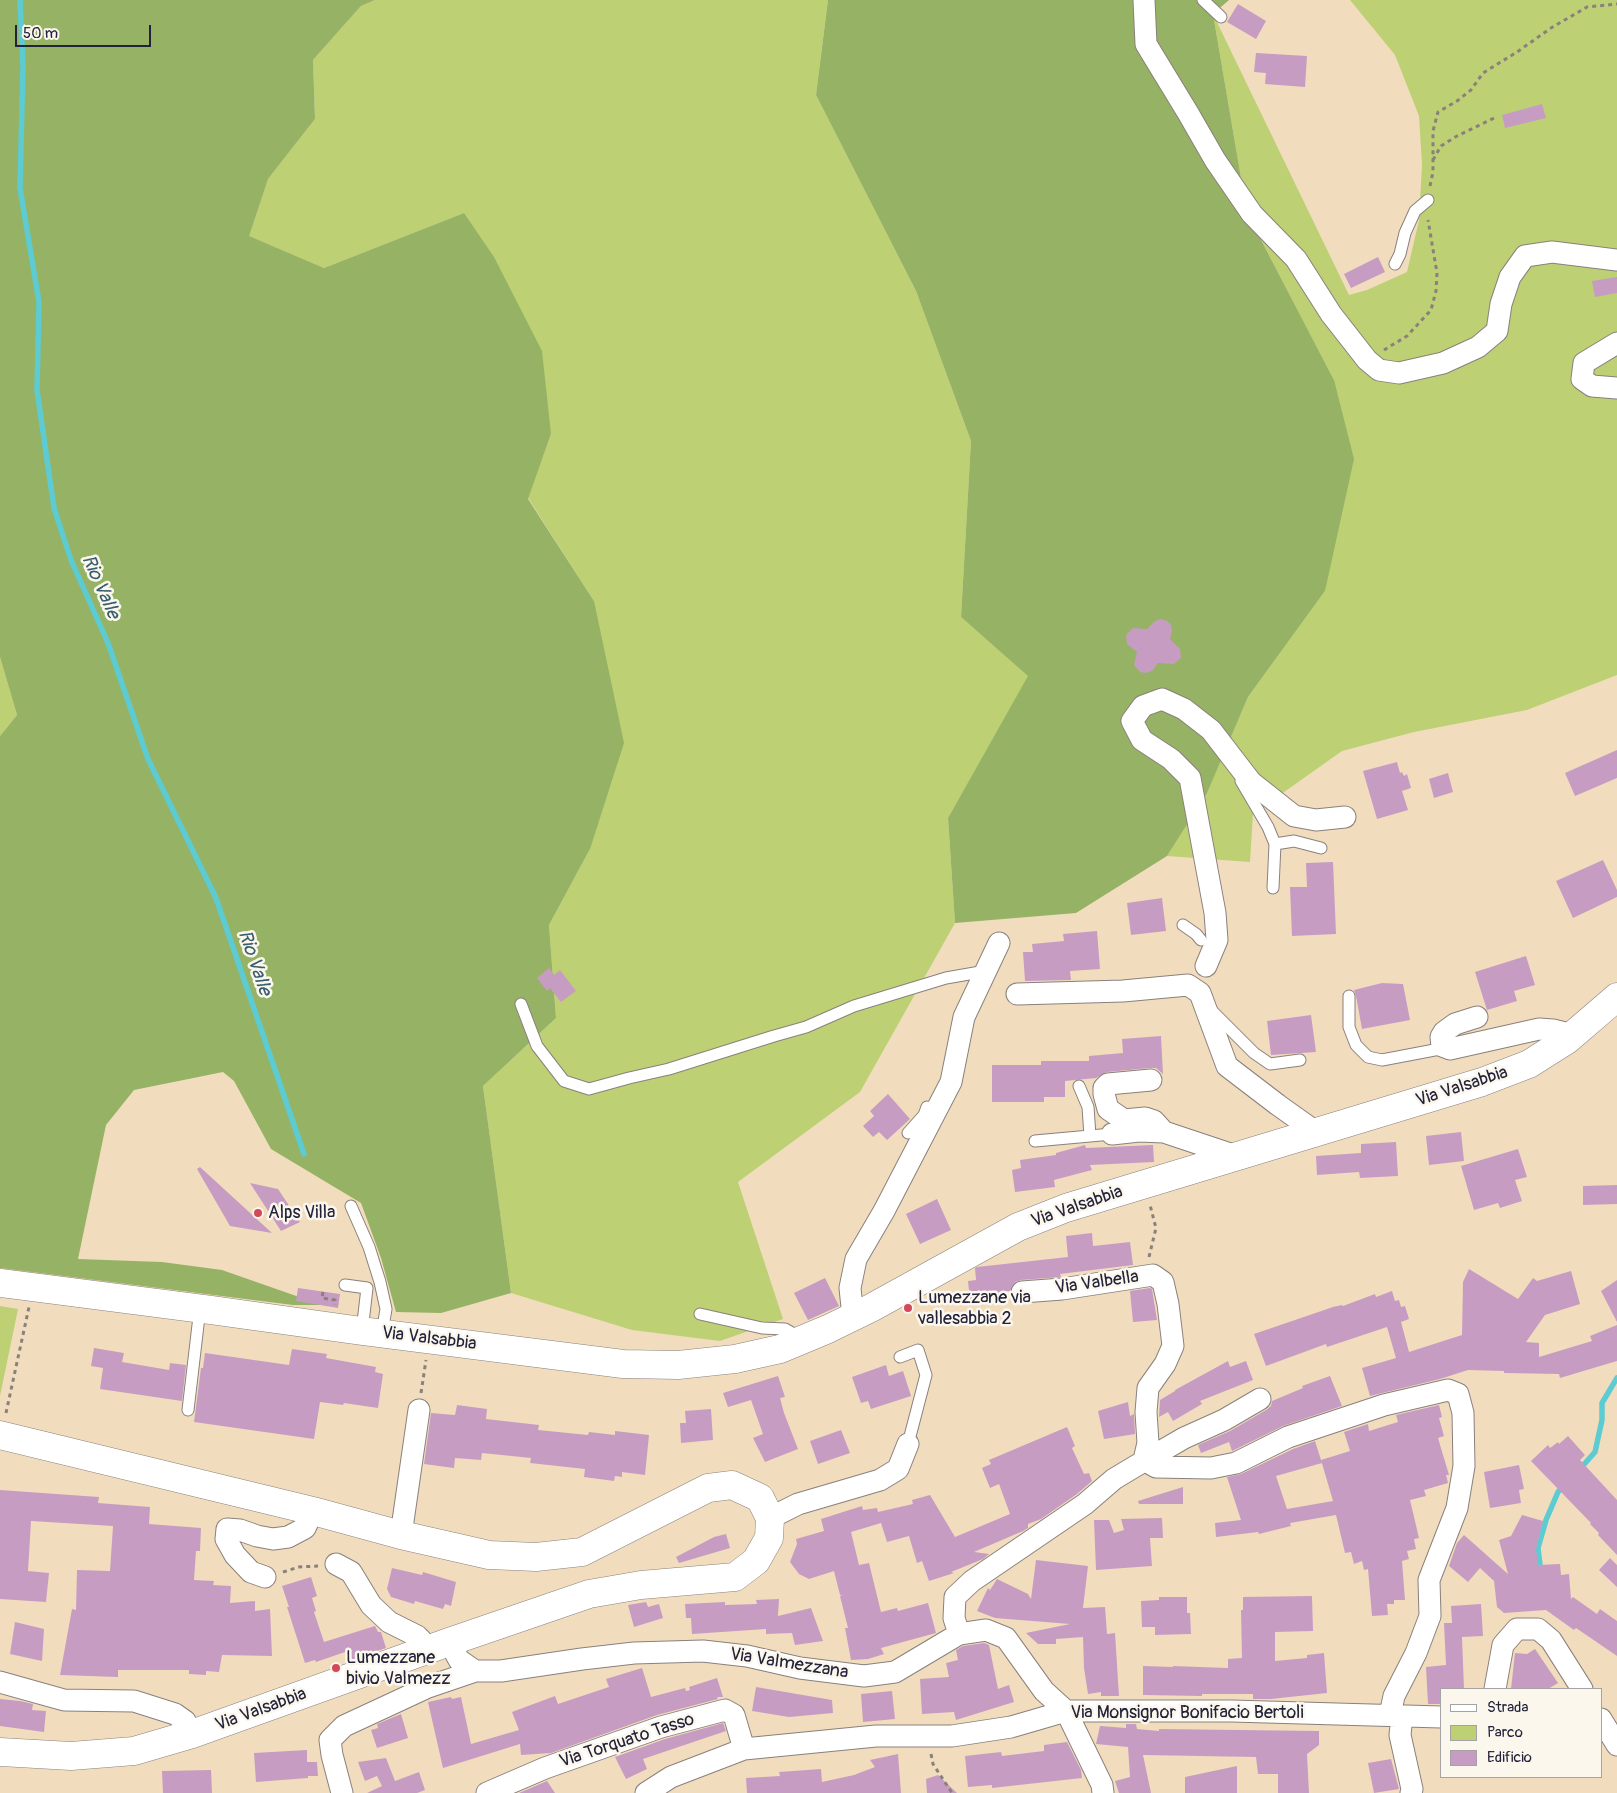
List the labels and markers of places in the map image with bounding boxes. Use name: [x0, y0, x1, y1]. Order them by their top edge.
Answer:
place label: Alps Villa: [268, 1202, 335, 1224]
marker: Alps Villa: [252, 1207, 264, 1219]
place label: Lumezzane via vallesabbia 2: [918, 1287, 1031, 1330]
marker: Lumezzane via vallesabbia 2: [902, 1302, 914, 1314]
place label: Lumezzane bivio Valmezz: [346, 1647, 451, 1690]
marker: Lumezzane bivio Valmezz: [330, 1662, 342, 1674]

